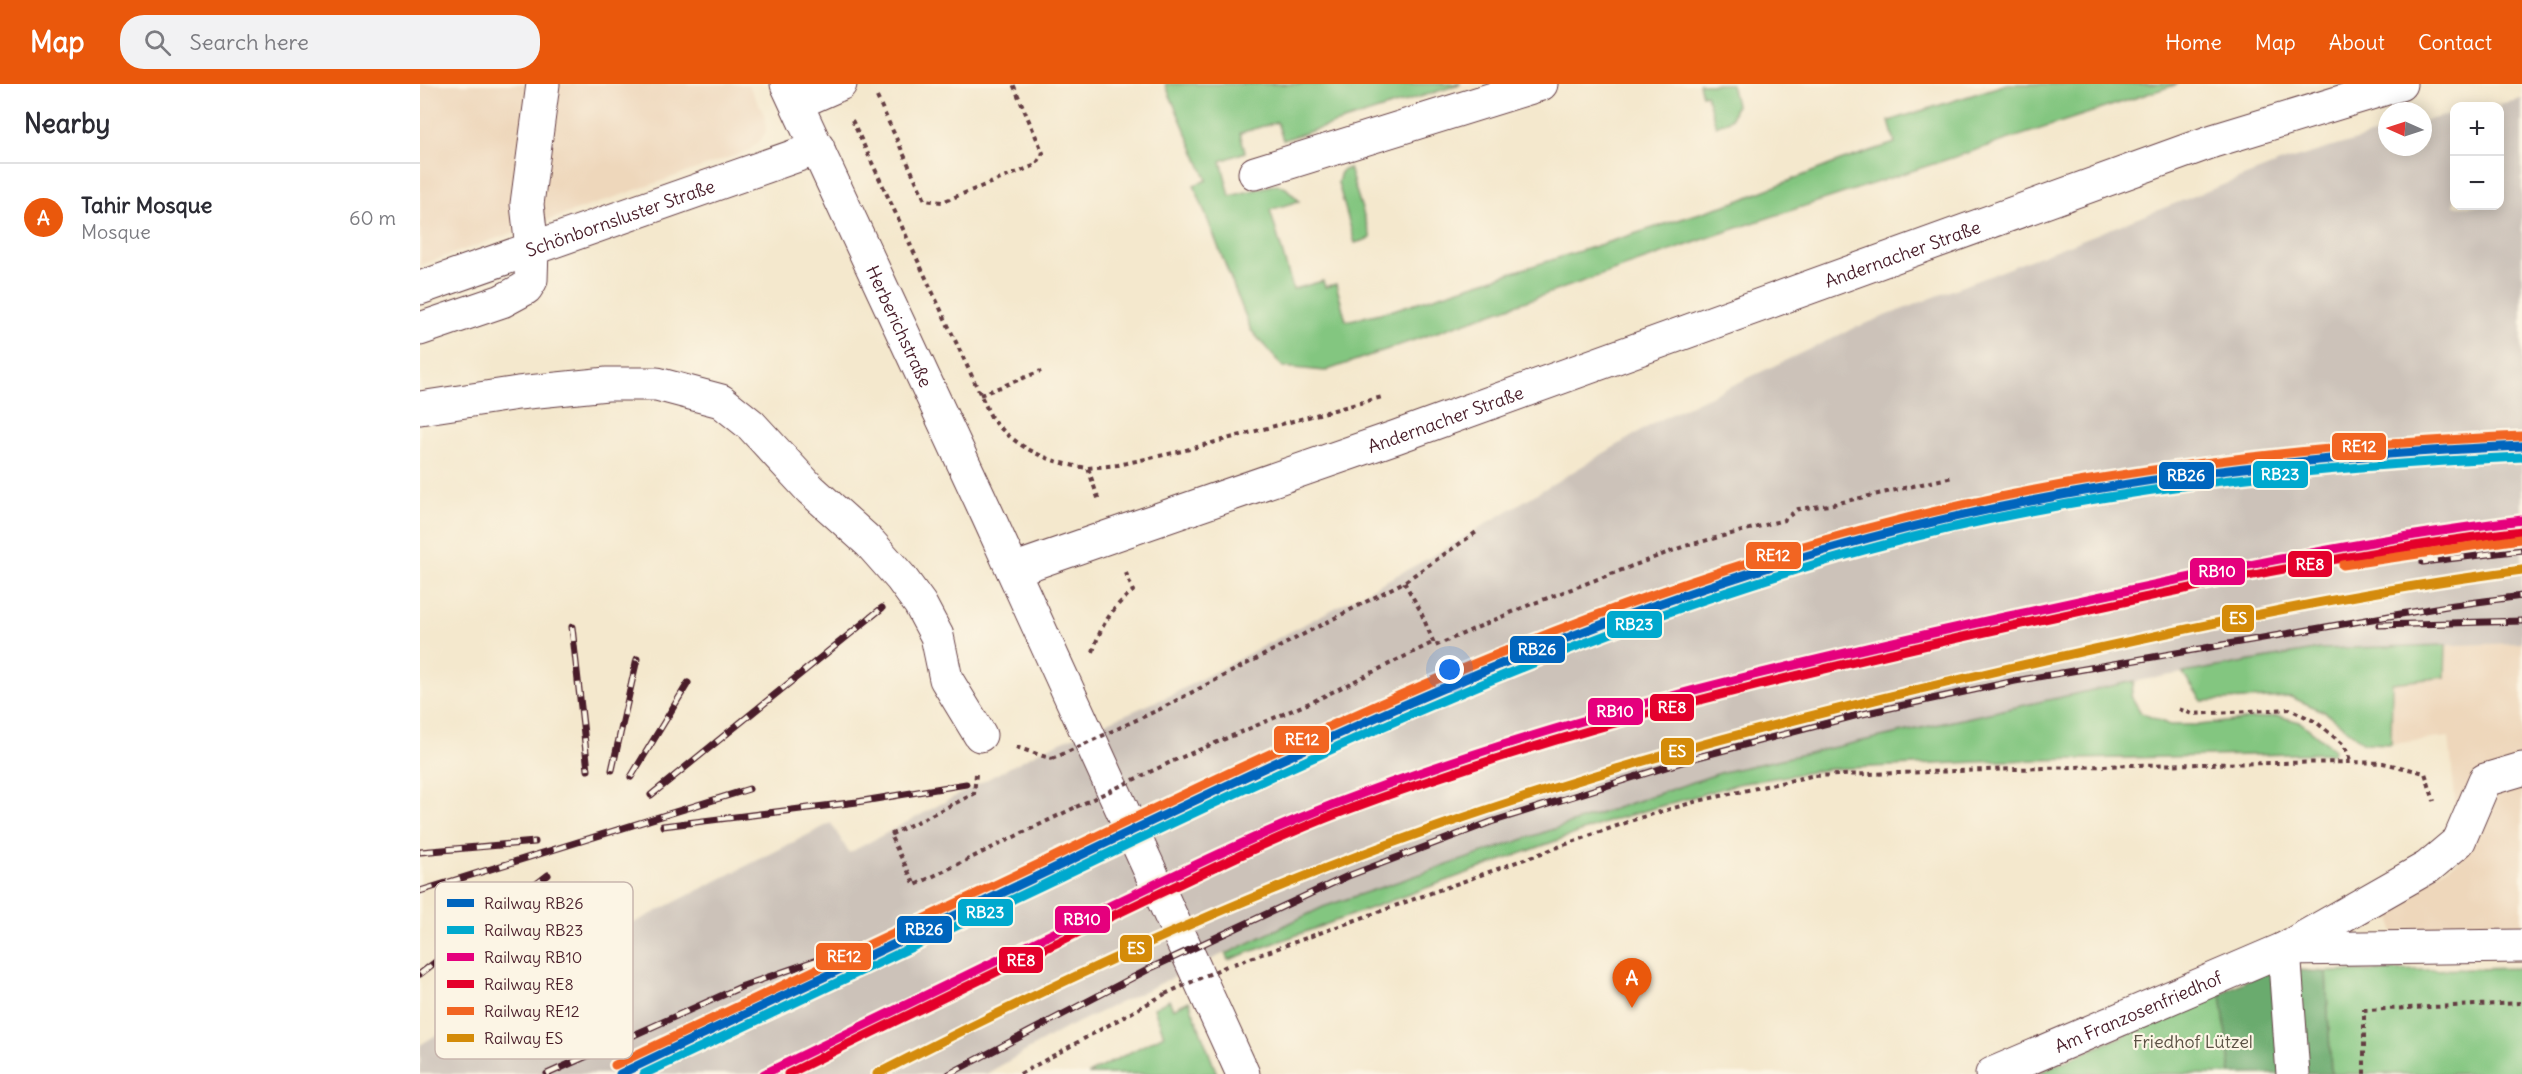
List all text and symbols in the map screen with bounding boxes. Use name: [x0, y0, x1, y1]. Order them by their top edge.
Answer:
search box: [120, 15, 540, 69]
text: Map: [30, 24, 84, 60]
icon: search: [141, 26, 174, 59]
text: Search here: [189, 28, 309, 56]
text: Home: [2165, 29, 2222, 56]
text: Map: [2255, 29, 2296, 56]
text: About: [2329, 29, 2385, 56]
text: Contact: [2418, 29, 2492, 56]
north arrow: [2378, 102, 2432, 156]
map controls: [2450, 102, 2504, 210]
button: +: [2450, 102, 2504, 156]
text: Nearby: [24, 107, 110, 140]
button: −: [2450, 156, 2504, 210]
street label: Schönbornsluster Straße: [522, 174, 718, 262]
text: Tahir Mosque: [81, 191, 212, 219]
text: A: [37, 205, 50, 230]
text: 60 m: [349, 205, 396, 230]
street label: Andernacher Straße: [1821, 215, 1983, 292]
text: Mosque: [81, 219, 151, 244]
street label: Herberichstraße: [861, 262, 938, 391]
street label: Andernacher Straße: [1364, 380, 1526, 457]
line badge: RE12: [2331, 432, 2387, 461]
text: RE12: [2342, 436, 2377, 456]
line badge: RB23: [2252, 460, 2309, 489]
line badge: RB26: [2158, 461, 2215, 490]
text: RB23: [2261, 464, 2299, 484]
text: RB26: [2167, 465, 2205, 485]
line badge: RE12: [1745, 541, 1802, 570]
text: RE12: [1756, 545, 1791, 565]
line badge: RE8: [2287, 550, 2333, 578]
text: RE8: [2296, 554, 2324, 574]
line badge: RB10: [2189, 557, 2246, 586]
text: RB10: [2198, 561, 2236, 581]
line badge: ES: [2221, 604, 2255, 633]
text: ES: [2229, 608, 2247, 628]
line badge: RB23: [1606, 610, 1663, 639]
text: RB23: [1615, 614, 1653, 634]
line badge: RB26: [1509, 635, 1566, 664]
text: RB26: [1518, 639, 1556, 659]
your location: [1435, 655, 1464, 684]
line badge: RE8: [1649, 693, 1695, 722]
line badge: RB10: [1587, 697, 1644, 726]
text: RE8: [1658, 697, 1686, 717]
text: RB10: [1596, 701, 1634, 721]
line badge: RE12: [1273, 725, 1330, 754]
text: RE12: [1285, 729, 1320, 749]
line badge: ES: [1660, 737, 1695, 766]
text: ES: [1668, 741, 1686, 761]
legend: [435, 882, 633, 1059]
text: Railway RB26: [484, 893, 584, 913]
line badge: RB23: [957, 898, 1014, 927]
text: RB23: [966, 902, 1004, 922]
line badge: RB10: [1054, 905, 1111, 934]
text: RB10: [1063, 909, 1101, 929]
line badge: RB26: [896, 915, 953, 944]
text: RB26: [905, 919, 943, 939]
text: Railway RB23: [484, 920, 583, 940]
line badge: ES: [1119, 934, 1153, 963]
text: ES: [1127, 938, 1145, 958]
line badge: RE12: [815, 942, 872, 971]
text: RE12: [827, 946, 862, 966]
line badge: RE8: [998, 946, 1044, 974]
text: Railway RB10: [484, 947, 582, 967]
text: RE8: [1007, 950, 1035, 970]
pin: A: [1612, 958, 1652, 1008]
street label: Am Franzosenfriedhof: [2051, 965, 2226, 1057]
text: Railway RE8: [484, 974, 574, 994]
text: Railway RE12: [484, 1001, 580, 1021]
text: Railway ES: [484, 1028, 563, 1048]
park label: Friedhof Lützel: [2133, 1030, 2253, 1053]

